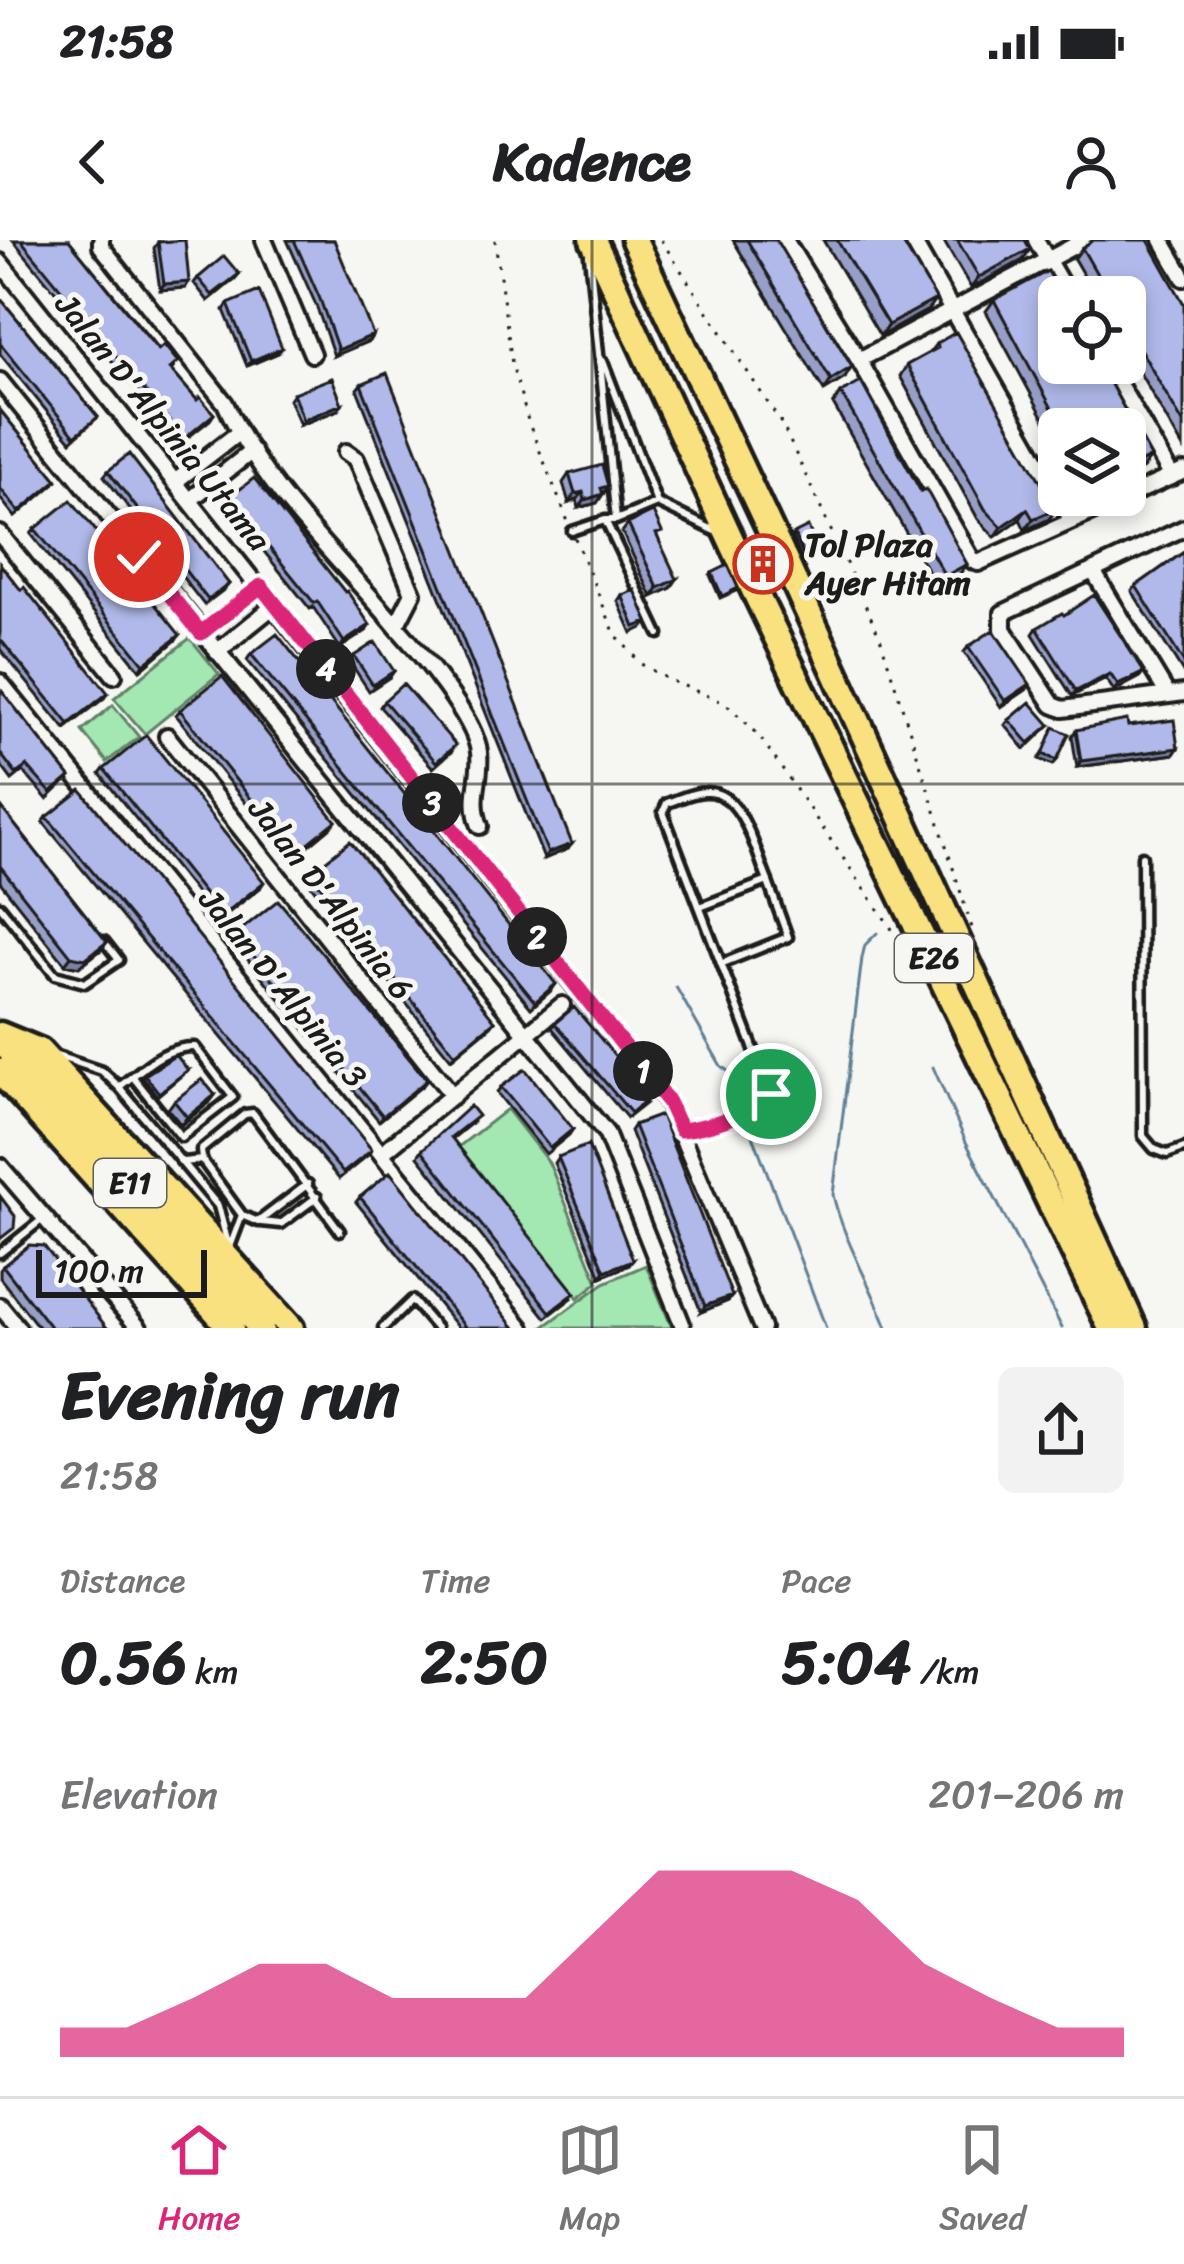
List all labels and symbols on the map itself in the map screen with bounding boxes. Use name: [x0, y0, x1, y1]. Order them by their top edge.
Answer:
street label: Jalan D'Alpinia Utama: [39, 279, 286, 565]
pin: [88, 506, 190, 608]
place label: Tol Plaza Ayer Hitam: [803, 516, 971, 612]
building icon: Tol Plaza Ayer Hitam: [732, 533, 794, 595]
pin: 4: [296, 639, 356, 699]
pin: 3: [402, 773, 462, 833]
street label: Jalan D'Alpinia 6: [232, 784, 429, 1013]
street label: Jalan D'Alpinia 3: [183, 874, 382, 1101]
pin: 2: [507, 907, 567, 967]
road number: E26: [895, 934, 973, 982]
pin: 1: [613, 1041, 673, 1101]
pin: [720, 1043, 822, 1145]
road number: E11: [94, 1159, 166, 1207]
scale bar: [36, 1244, 207, 1297]

